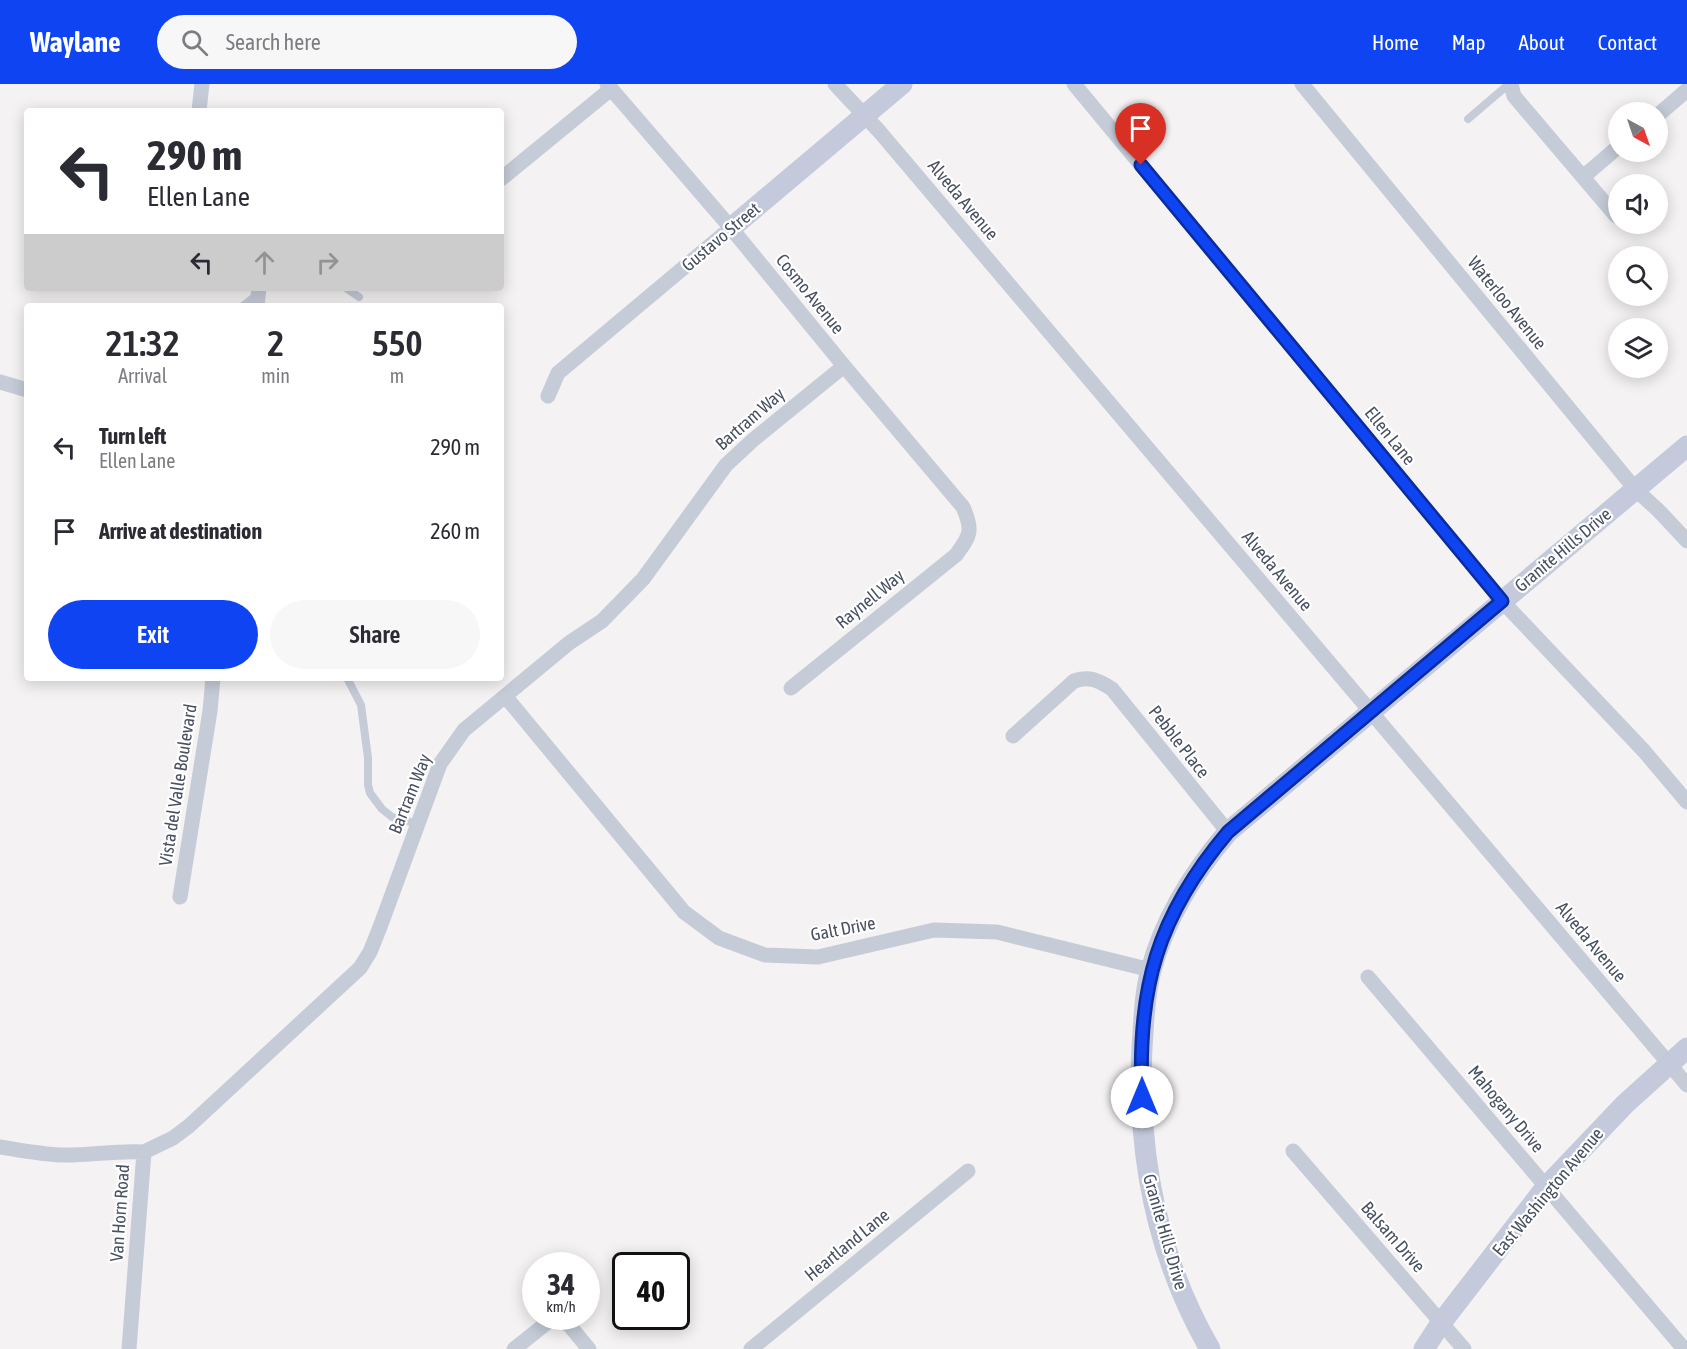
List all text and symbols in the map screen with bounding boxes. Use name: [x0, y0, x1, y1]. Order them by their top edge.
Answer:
search box: [157, 15, 577, 69]
text: Waylane: [30, 26, 121, 58]
icon: search: [178, 26, 211, 59]
text: Search here: [226, 29, 321, 55]
text: Home: [1372, 30, 1419, 54]
text: Map: [1452, 30, 1486, 54]
text: About: [1519, 30, 1565, 54]
text: Contact: [1598, 30, 1657, 54]
north arrow: [1608, 102, 1668, 162]
map controls: [1608, 102, 1668, 378]
pin: [1115, 103, 1166, 165]
icon: arrive: [1124, 112, 1157, 145]
text: 290 m: [147, 131, 242, 179]
icon: left: [48, 132, 126, 210]
street label: Alveda Avenue: [924, 155, 1003, 244]
button: sound: [1608, 174, 1668, 234]
text: Ellen Lane: [147, 181, 250, 212]
street label: Gustavo Street: [677, 198, 764, 275]
icon: left: [185, 246, 218, 279]
icon: ahead: [248, 246, 281, 279]
icon: right: [311, 246, 344, 279]
button: search: [1608, 246, 1668, 306]
street label: Cosmo Avenue: [772, 250, 849, 338]
street label: Waterloo Avenue: [1464, 252, 1551, 353]
button: layers: [1608, 318, 1668, 378]
text: 21:32: [106, 322, 180, 364]
text: 2: [267, 322, 284, 364]
text: 550: [372, 322, 422, 364]
text: Arrival: [118, 364, 167, 387]
text: min: [261, 364, 290, 387]
text: m: [390, 364, 404, 387]
street label: Bartram Way: [711, 383, 788, 454]
street label: Ellen Lane: [1361, 402, 1420, 469]
text: Turn left: [99, 423, 166, 449]
icon: left: [48, 431, 81, 464]
text: 290 m: [430, 434, 480, 460]
text: Ellen Lane: [99, 449, 175, 472]
street label: Granite Hills Drive: [1510, 503, 1615, 596]
icon: arrive: [48, 515, 81, 548]
text: Arrive at destination: [99, 518, 262, 544]
text: 260 m: [430, 518, 480, 544]
street label: Alveda Avenue: [1238, 526, 1317, 615]
street label: Raynell Way: [831, 565, 908, 633]
button: Exit: [48, 600, 258, 669]
button: Share: [270, 600, 480, 669]
street label: Pebble Place: [1145, 701, 1214, 782]
street label: Vista del Valle Boulevard: [154, 702, 201, 867]
street label: Bartram Way: [384, 751, 435, 837]
street label: Alveda Avenue: [1552, 897, 1631, 986]
street label: Galt Drive: [809, 912, 877, 945]
street label: Mahogany Drive: [1464, 1061, 1549, 1156]
position arrow: [1110, 1065, 1174, 1129]
street label: East Washington Avenue: [1488, 1123, 1607, 1260]
street label: Van Horn Road: [106, 1164, 133, 1262]
street label: Granite Hills Drive: [1139, 1172, 1192, 1292]
street label: Balsam Drive: [1357, 1197, 1430, 1276]
street label: Heartland Lane: [800, 1204, 893, 1285]
speed limit sign: 40: [612, 1252, 690, 1330]
text: 34: [547, 1267, 575, 1301]
text: km/h: [546, 1298, 576, 1315]

